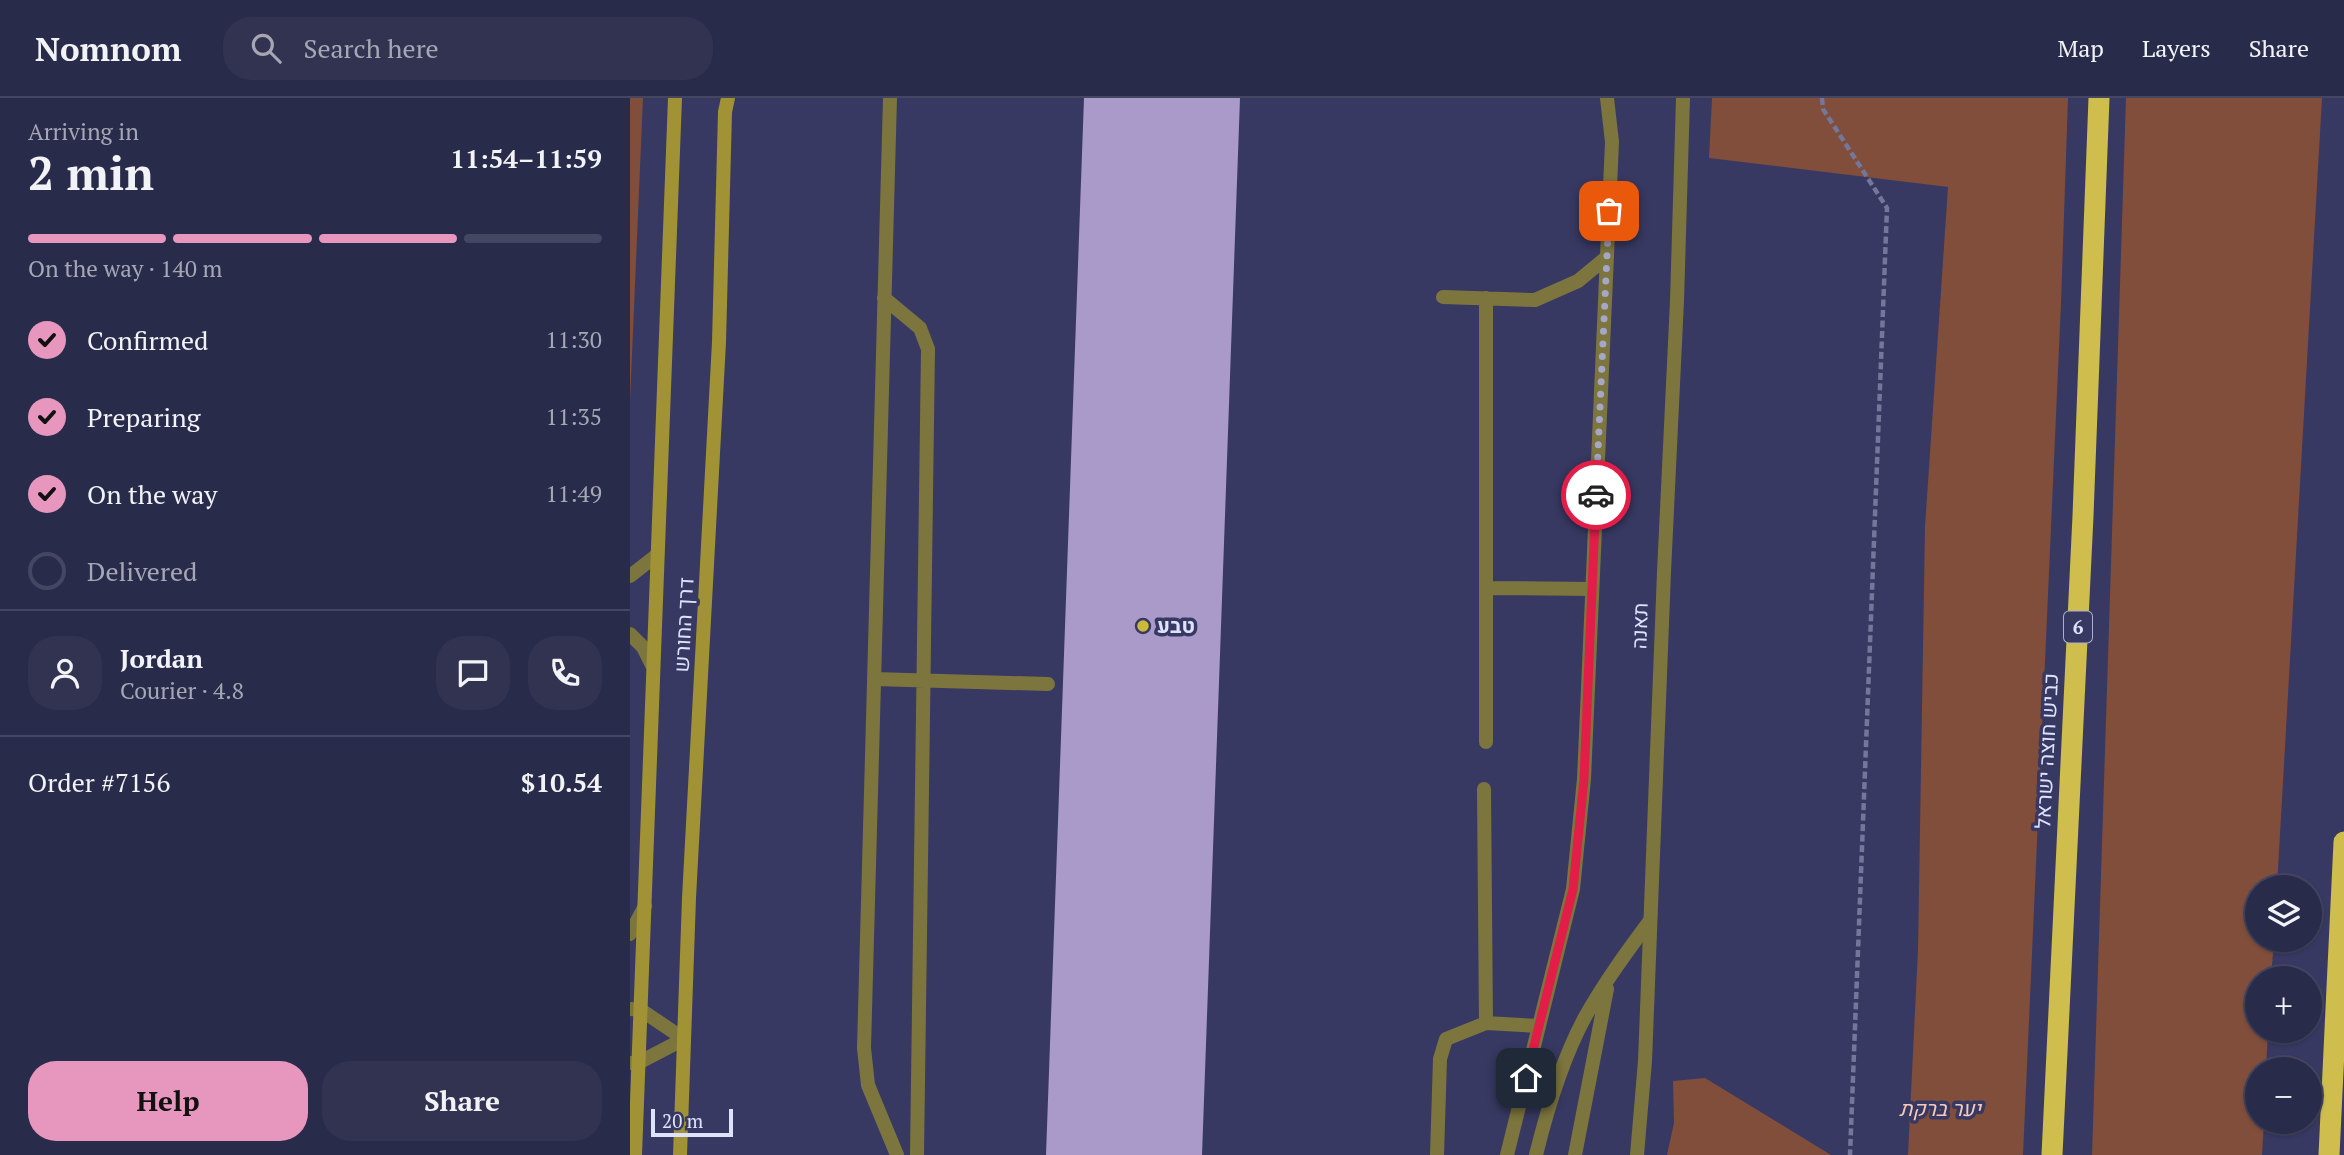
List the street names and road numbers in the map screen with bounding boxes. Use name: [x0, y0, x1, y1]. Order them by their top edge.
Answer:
street label: דרך החורש: [667, 577, 699, 673]
street label: תאנה: [1624, 602, 1654, 650]
road number: 6: [2064, 612, 2092, 642]
street label: כביש חוצה ישראל: [2028, 672, 2064, 830]

